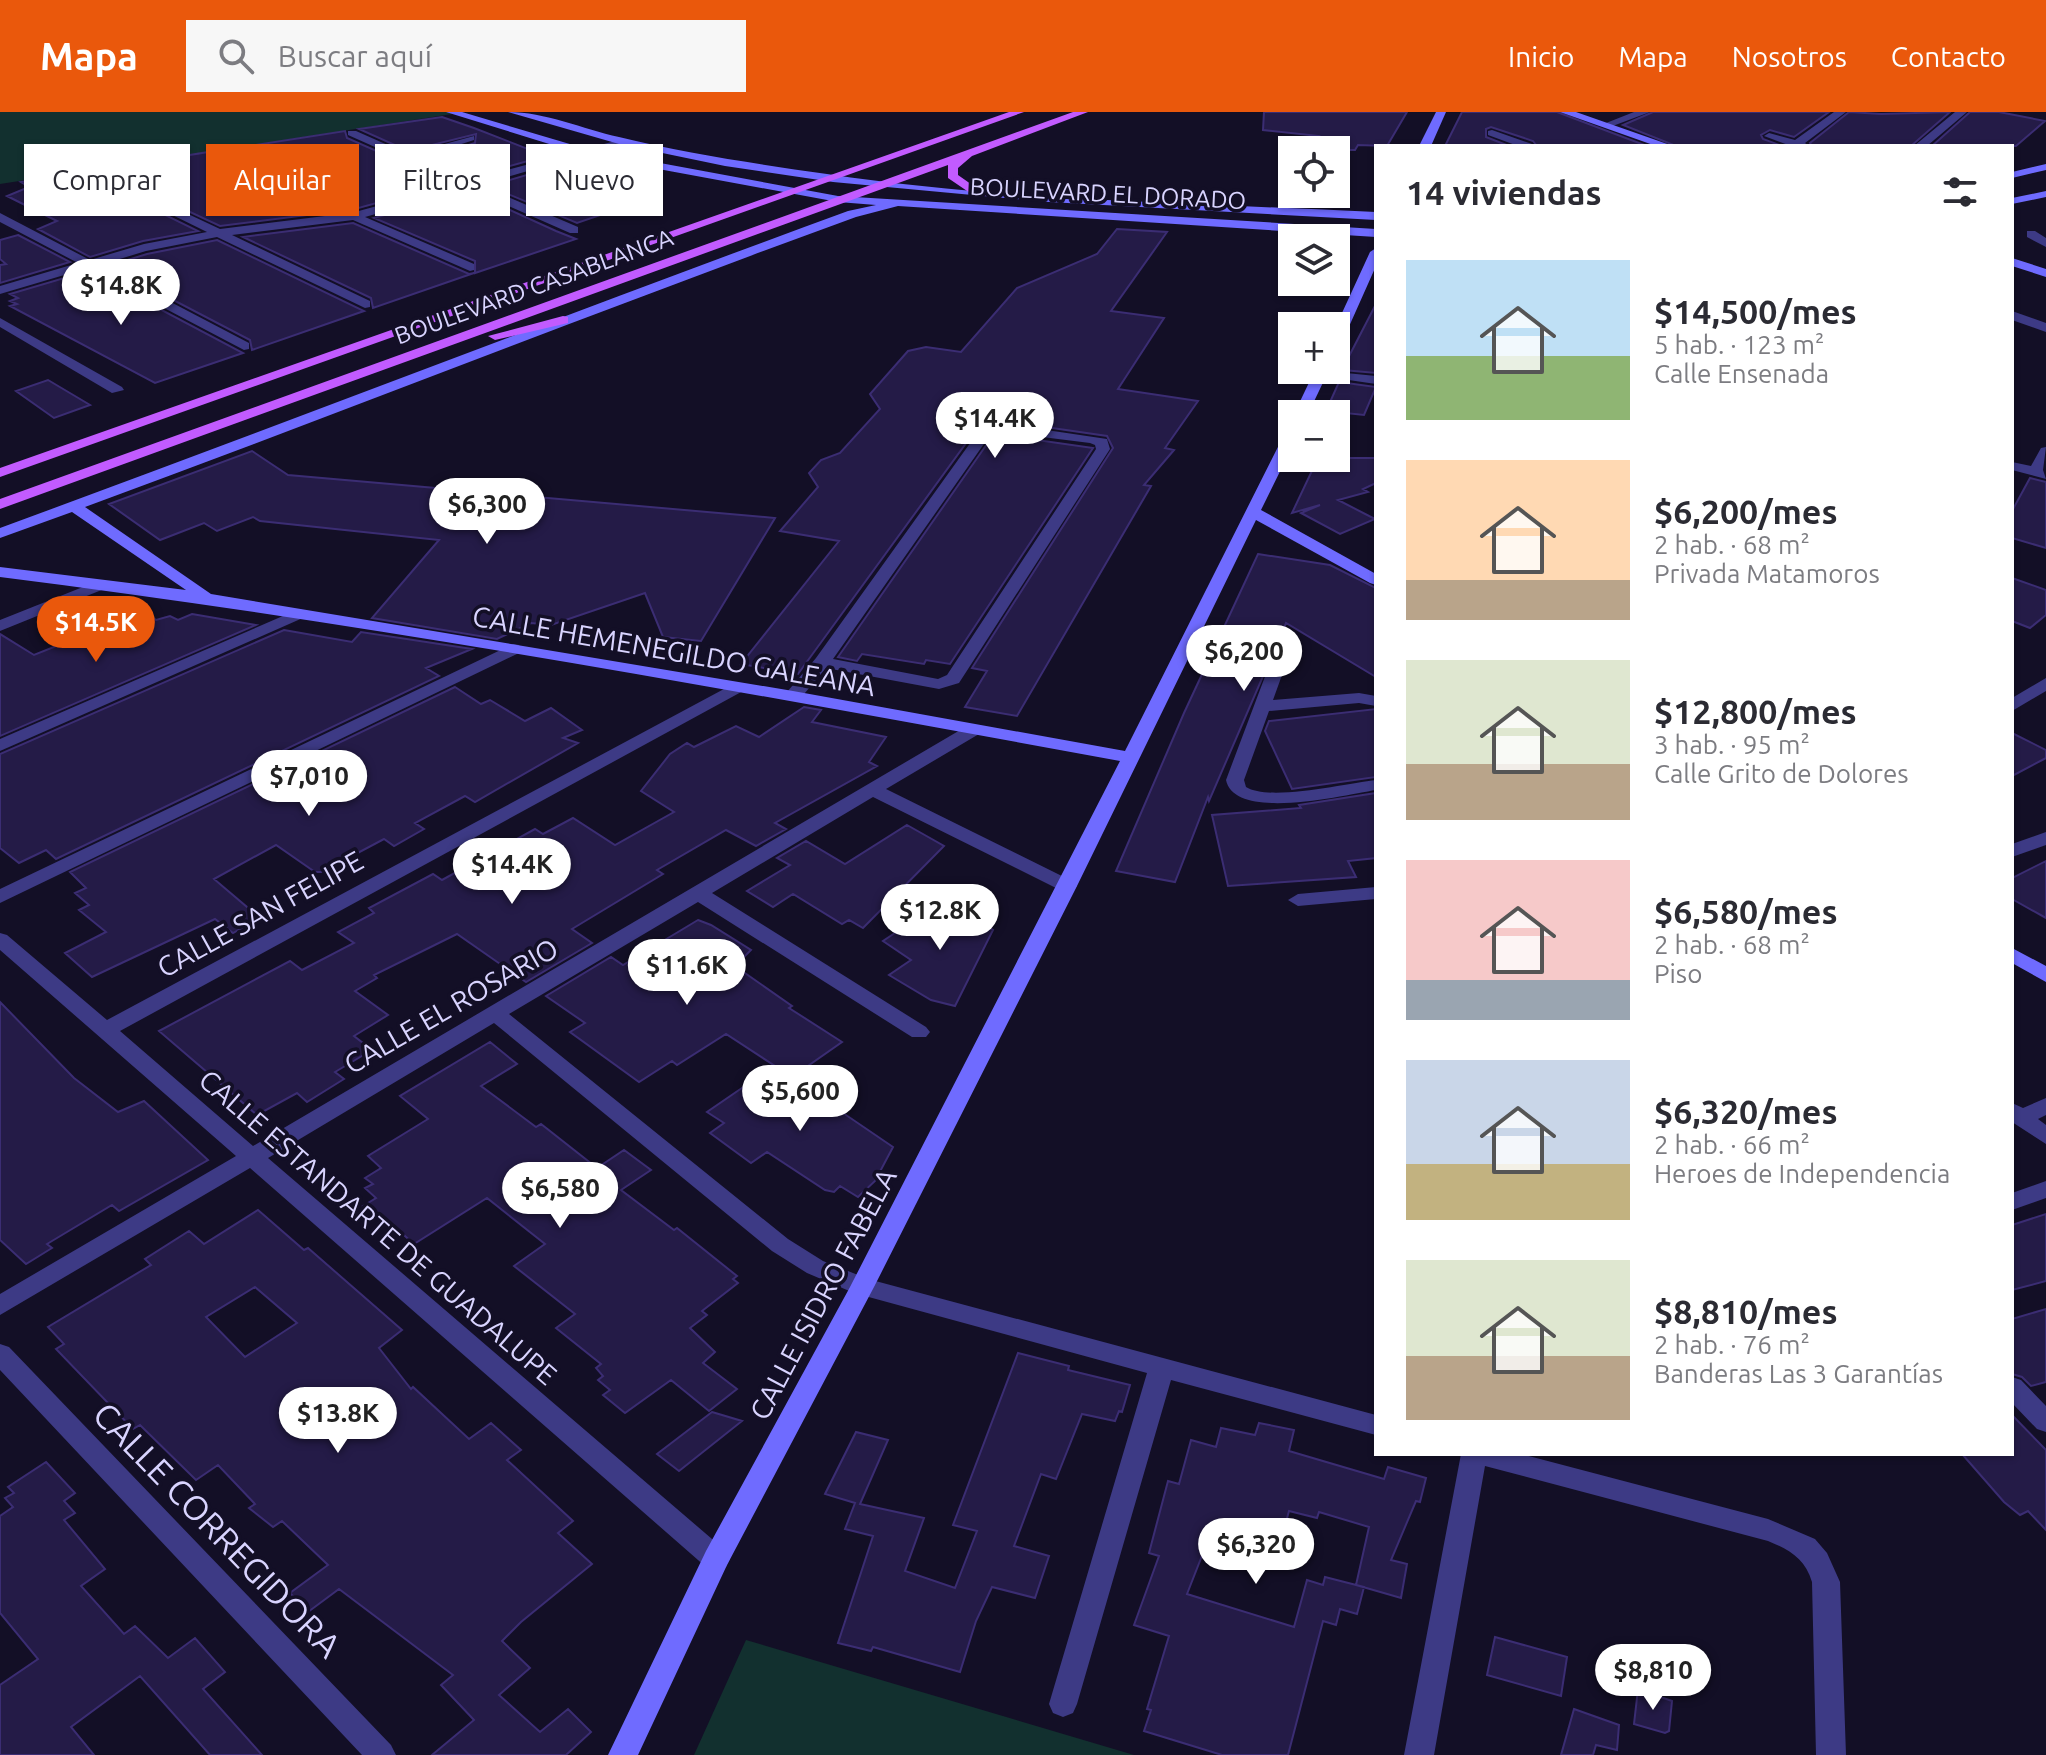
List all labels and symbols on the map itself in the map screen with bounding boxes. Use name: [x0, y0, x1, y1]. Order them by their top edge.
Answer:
street label: BOULEVARD EL DORADO: [969, 173, 1247, 214]
street label: BOULEVARD CASABLANCA: [391, 223, 677, 350]
pin: $14.8K: [56, 259, 186, 327]
pin: $14.4K: [930, 392, 1060, 460]
pin: $6,300: [422, 478, 552, 546]
pin: $14.5K: [31, 596, 161, 664]
street label: CALLE HEMENEGILDO GALEANA: [470, 600, 878, 701]
pin: $6,200: [1179, 625, 1309, 693]
pin: $7,010: [244, 750, 374, 818]
pin: $14.4K: [447, 838, 577, 906]
street label: CALLE SAN FELIPE: [152, 844, 368, 983]
pin: $12.8K: [875, 884, 1005, 952]
street label: CALLE EL ROSARIO: [338, 932, 563, 1079]
pin: $11.6K: [622, 939, 752, 1007]
street label: CALLE ESTANDARTE DE GUADALUPE: [193, 1063, 563, 1390]
pin: $5,600: [735, 1065, 865, 1133]
pin: $6,580: [495, 1162, 625, 1230]
street label: CALLE ISIDRO FABELA: [743, 1163, 902, 1424]
pin: $13.8K: [273, 1387, 403, 1455]
street label: CALLE CORREGIDORA: [86, 1394, 349, 1664]
pin: $6,320: [1191, 1518, 1321, 1586]
pin: $8,810: [1588, 1644, 1718, 1712]

